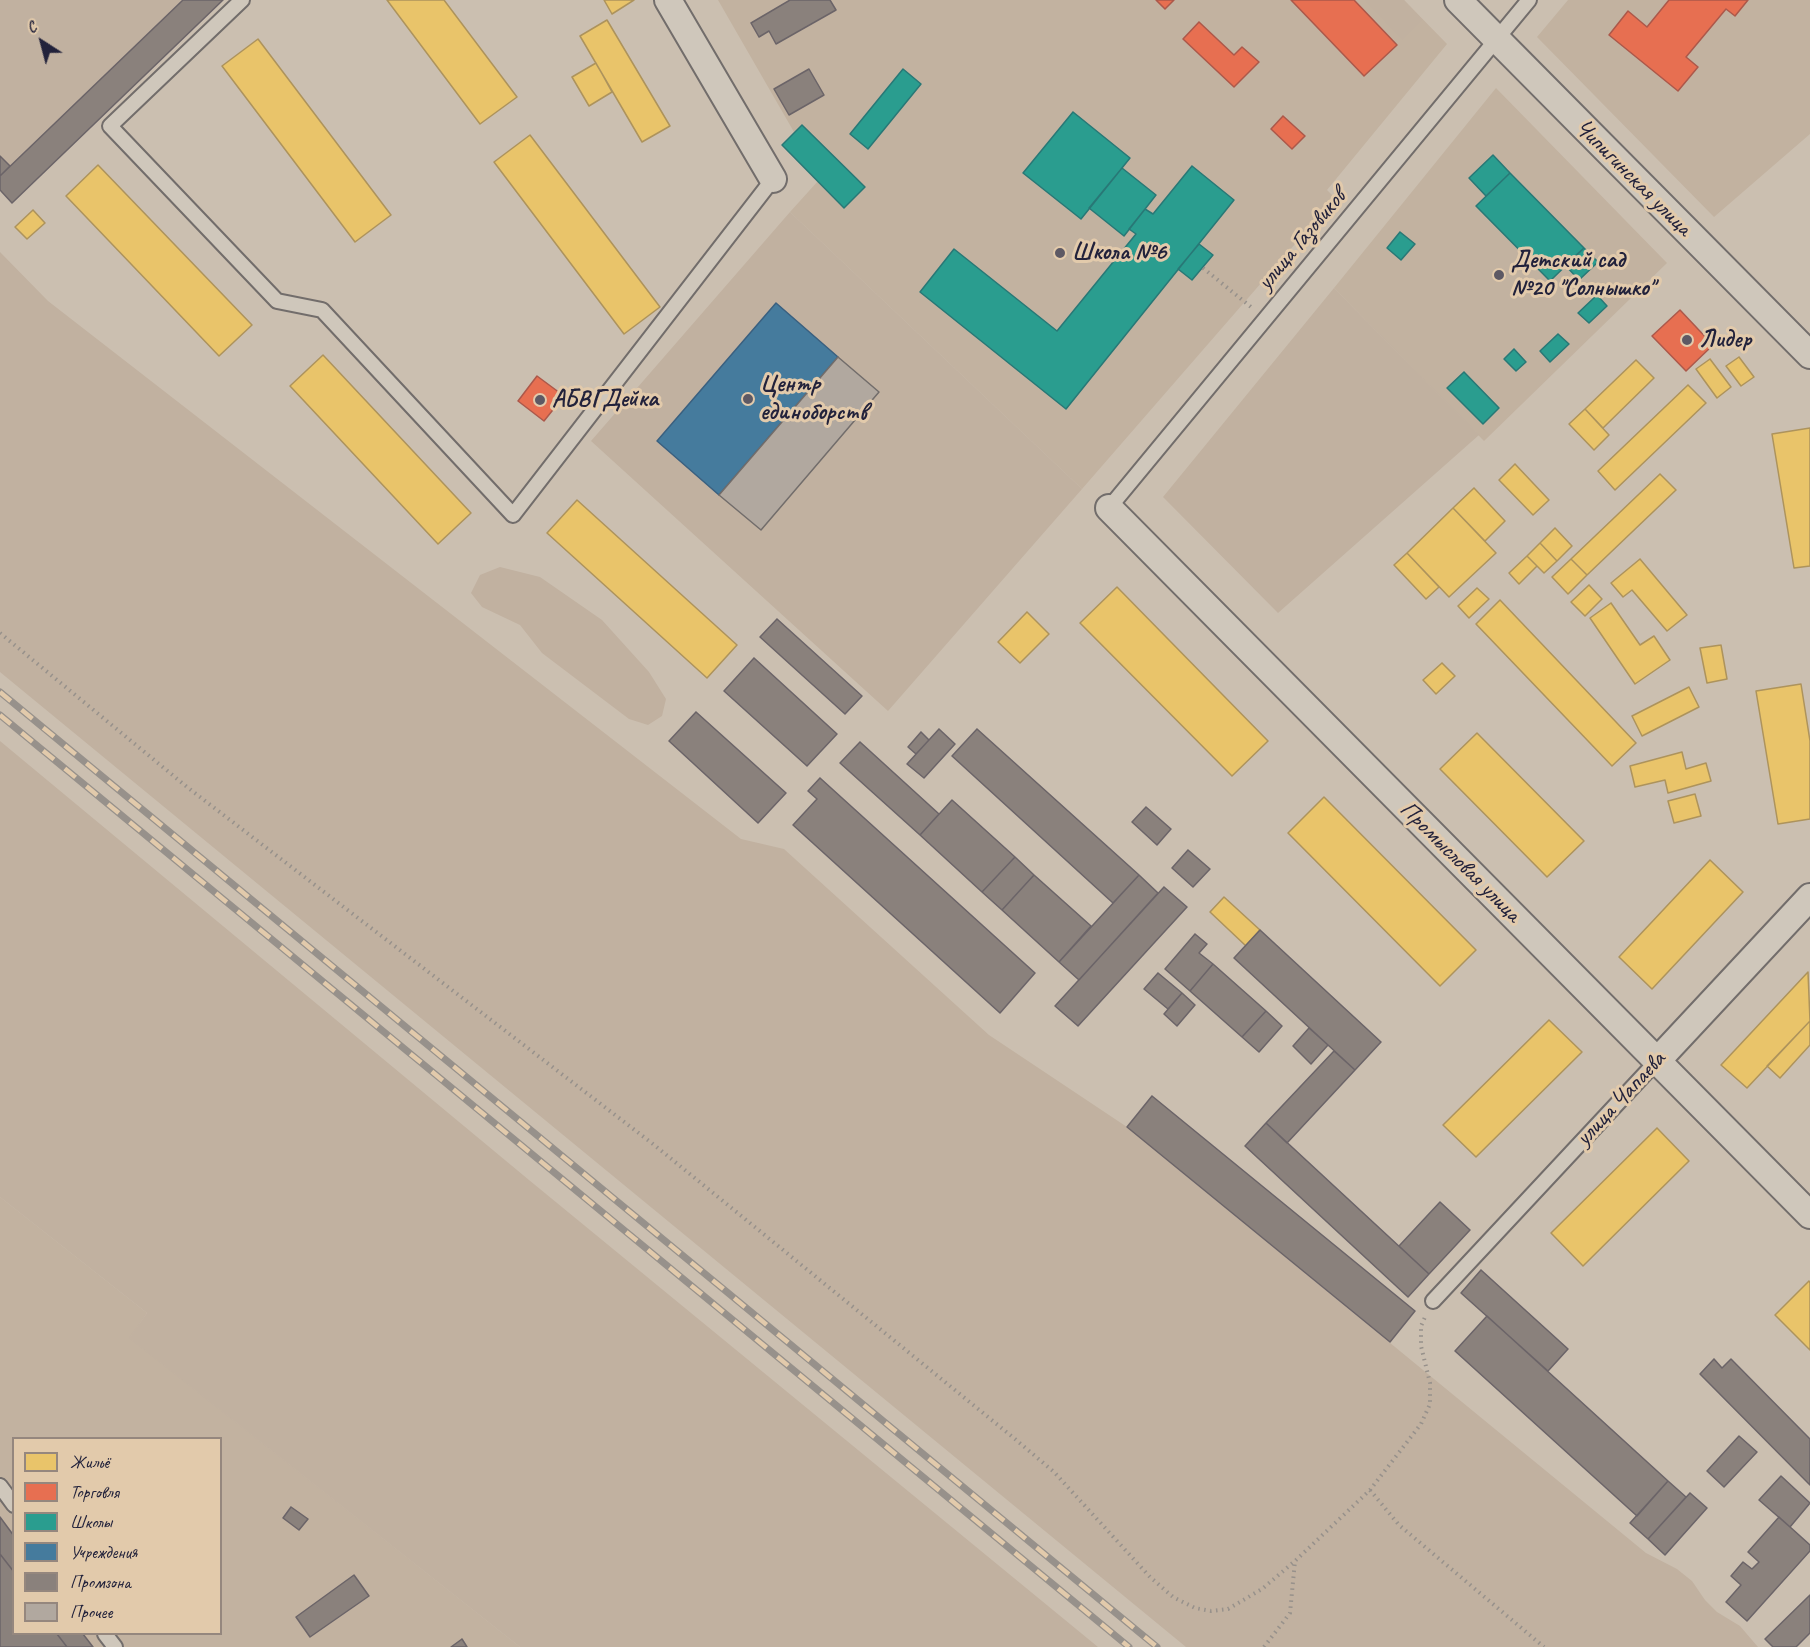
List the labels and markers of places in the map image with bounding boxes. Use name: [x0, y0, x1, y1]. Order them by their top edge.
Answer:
place label: Школа №6: [1072, 239, 1166, 267]
marker: Школа №6: [1053, 246, 1067, 260]
place label: Детский сад №20 "Солнышко": [1511, 247, 1654, 303]
marker: Детский сад №20 "Солнышко": [1492, 268, 1506, 282]
place label: Лидер: [1699, 326, 1752, 354]
marker: Лидер: [1680, 333, 1694, 347]
place label: Центр единоборств: [760, 371, 867, 427]
place label: АБВГДейка: [552, 386, 658, 414]
marker: Центр единоборств: [741, 392, 755, 406]
marker: АБВГДейка: [533, 393, 547, 407]

